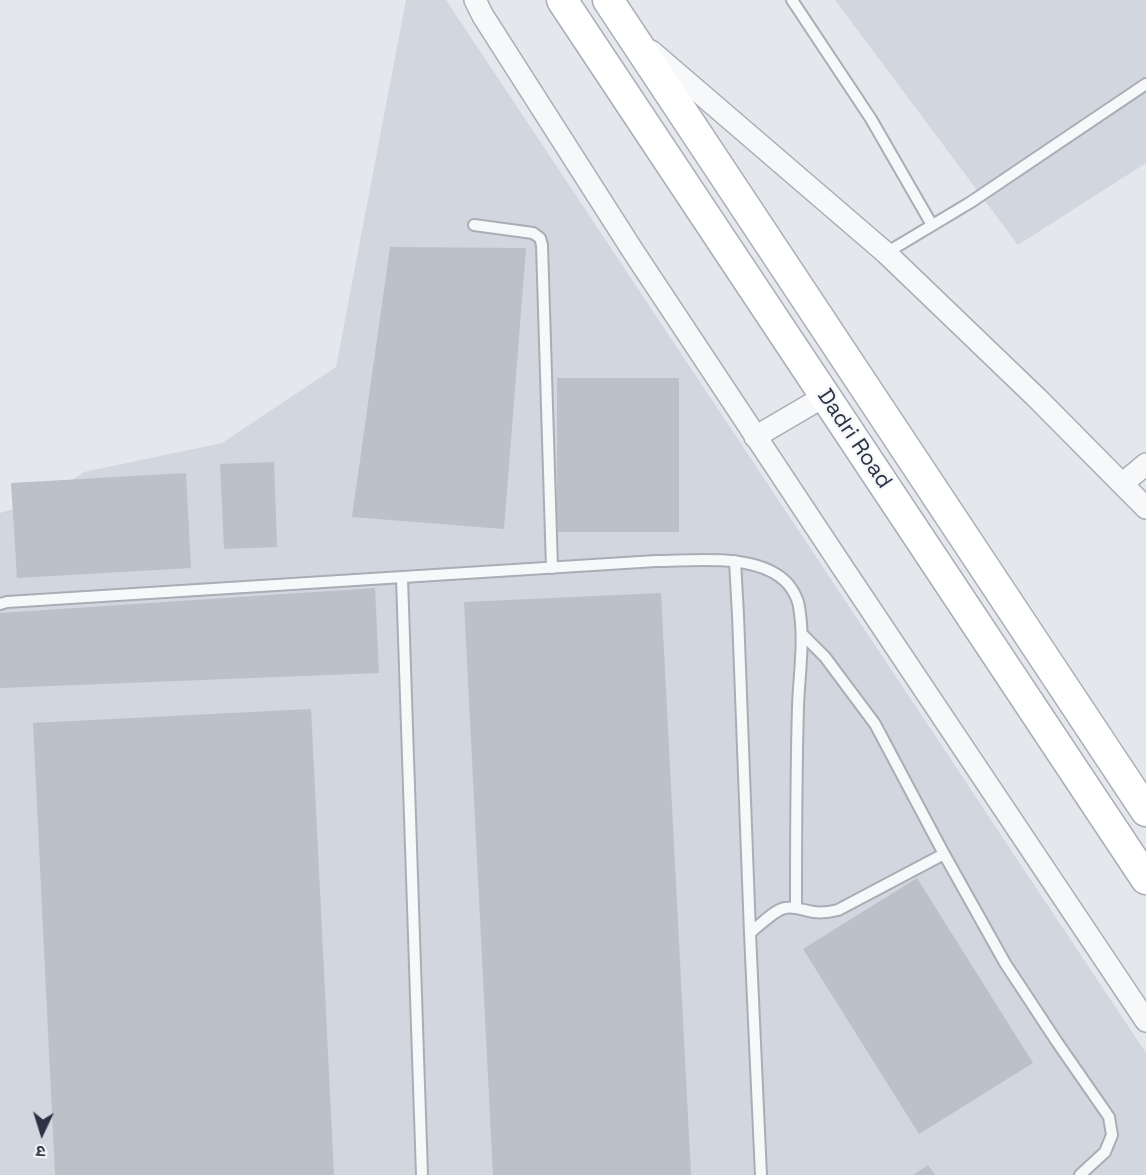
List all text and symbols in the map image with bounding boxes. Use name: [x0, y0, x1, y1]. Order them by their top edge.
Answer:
street label: Dadri Road: [811, 384, 897, 494]
north arrow: [12, 1103, 72, 1163]
text: उ: [35, 1141, 46, 1162]

